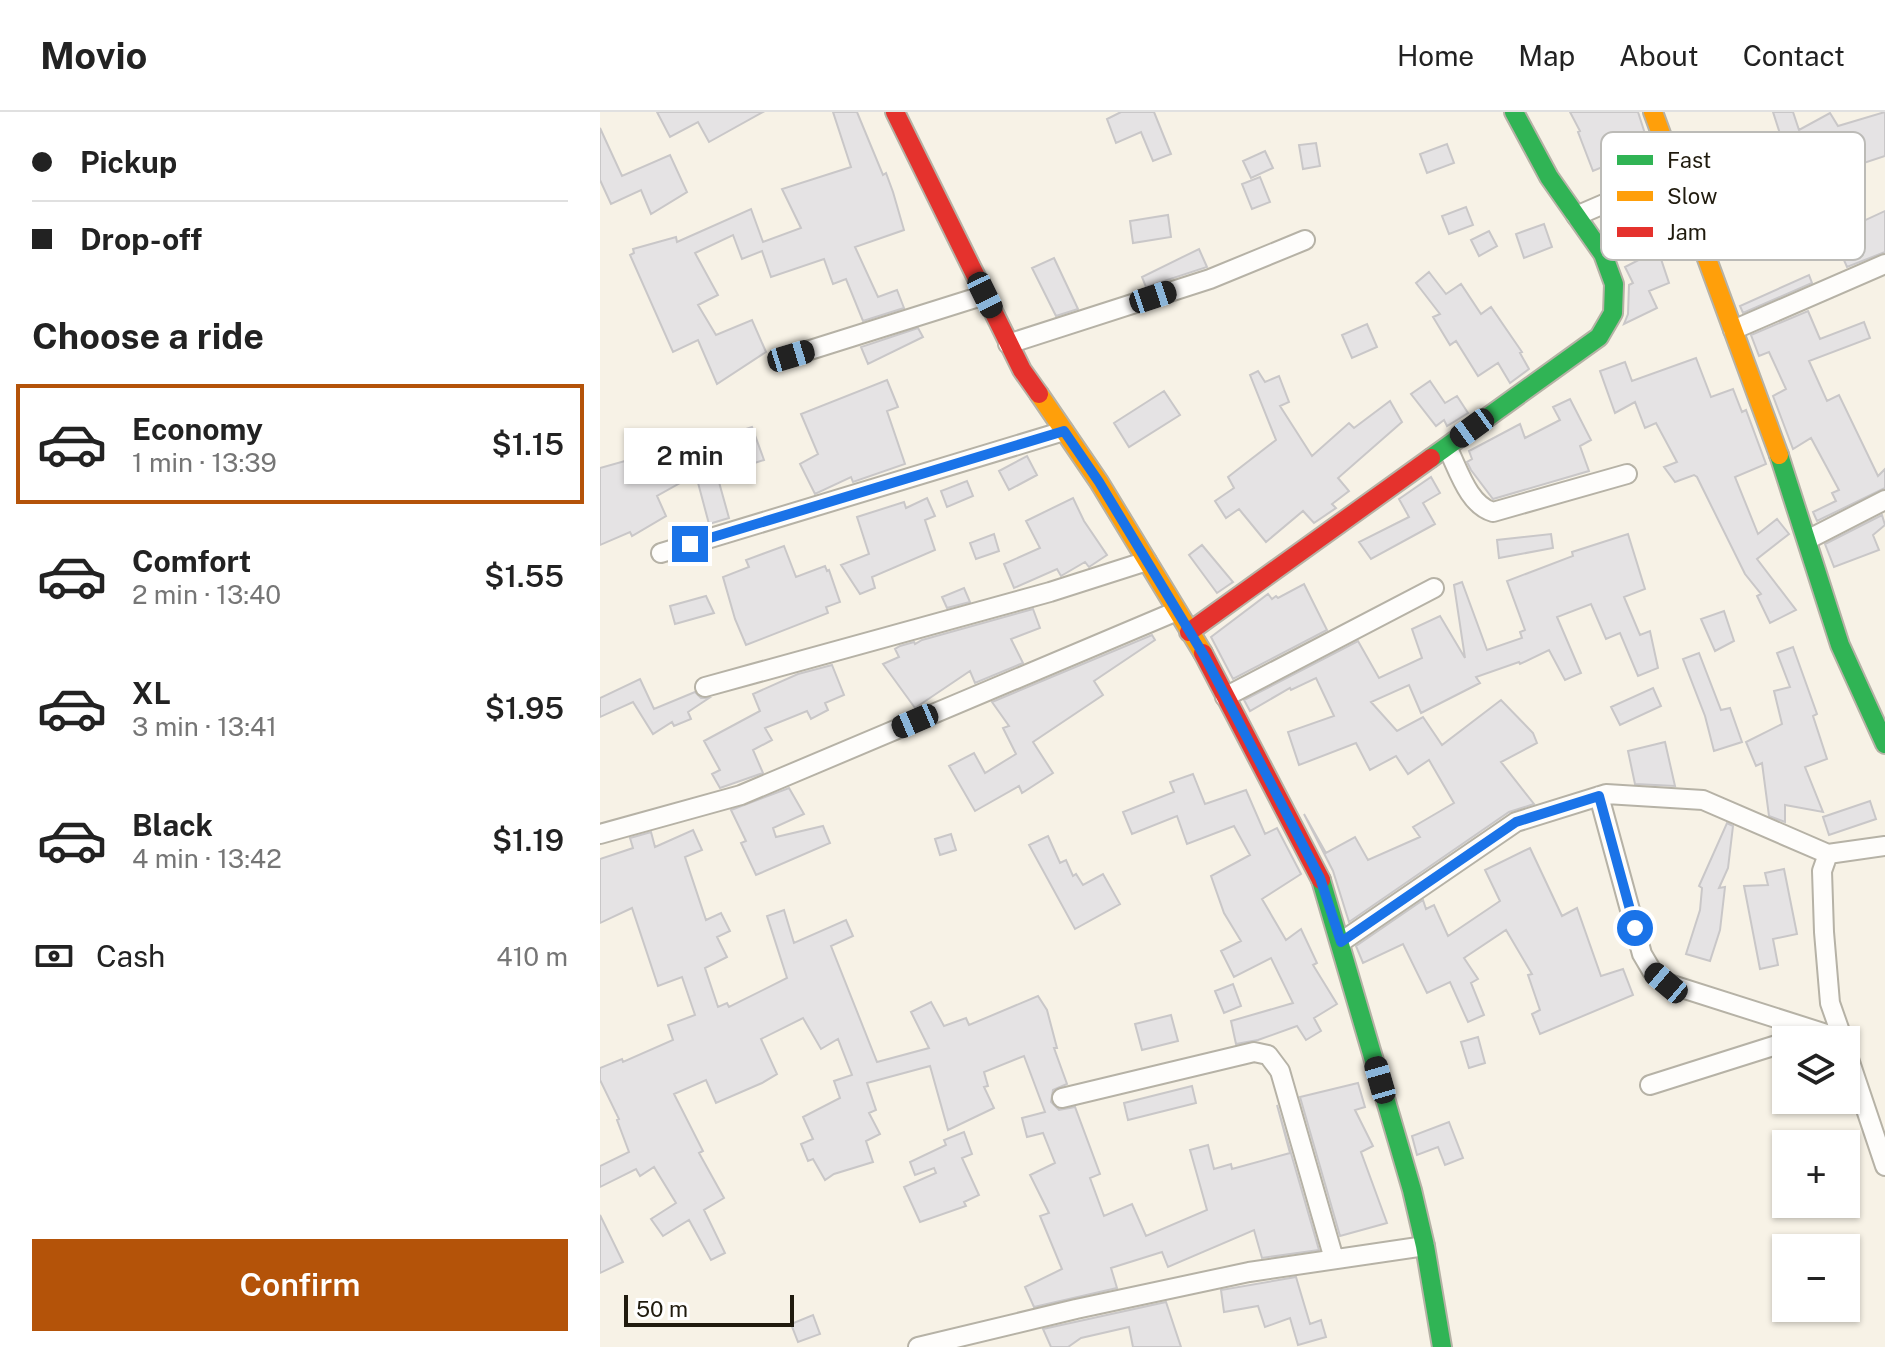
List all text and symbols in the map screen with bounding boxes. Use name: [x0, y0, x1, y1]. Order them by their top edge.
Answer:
text: Movio: [40, 33, 147, 78]
text: Home: [1397, 39, 1474, 72]
text: Map: [1518, 39, 1575, 72]
text: About: [1619, 39, 1699, 72]
text: Contact: [1743, 39, 1845, 72]
legend: [1601, 132, 1865, 260]
text: Pickup: [80, 144, 177, 180]
text: Fast: [1667, 147, 1711, 173]
text: Slow: [1667, 183, 1717, 209]
text: Jam: [1667, 219, 1707, 245]
text: Drop-off: [80, 221, 202, 257]
car: [964, 268, 1006, 322]
car: [1126, 278, 1180, 316]
text: Choose a ride: [32, 315, 264, 357]
car: [765, 338, 817, 374]
car: [1446, 404, 1498, 452]
icon: car: [36, 408, 108, 480]
text: Economy: [132, 411, 263, 447]
text: $1.15: [492, 426, 564, 462]
callout: 2 min: [624, 428, 756, 484]
text: 2 min: [656, 440, 724, 471]
text: 1 min · 13:39: [132, 447, 277, 478]
route end: [672, 526, 708, 562]
icon: car: [36, 540, 108, 612]
text: Comfort: [132, 543, 251, 579]
text: $1.55: [484, 558, 564, 594]
text: 2 min · 13:40: [132, 579, 281, 610]
icon: car: [36, 672, 108, 744]
text: XL: [132, 675, 171, 711]
text: $1.95: [485, 690, 564, 726]
car: [888, 701, 942, 741]
text: 3 min · 13:41: [132, 711, 277, 742]
icon: car: [36, 804, 108, 876]
text: Black: [132, 807, 213, 843]
text: $1.19: [492, 822, 564, 858]
text: 4 min · 13:42: [132, 843, 282, 874]
route start: [1617, 910, 1653, 946]
icon: cash: [32, 934, 76, 978]
text: Cash: [96, 938, 165, 974]
text: 410 m: [496, 941, 568, 972]
car: [1640, 958, 1692, 1008]
map controls: [1772, 1026, 1860, 1322]
button: layers: [1772, 1026, 1860, 1114]
car: [1362, 1054, 1398, 1106]
button: +: [1772, 1130, 1860, 1218]
button: −: [1772, 1234, 1860, 1322]
button: Confirm: [32, 1239, 568, 1331]
scale bar: [624, 1291, 794, 1327]
text: 50 m: [636, 1296, 688, 1322]

